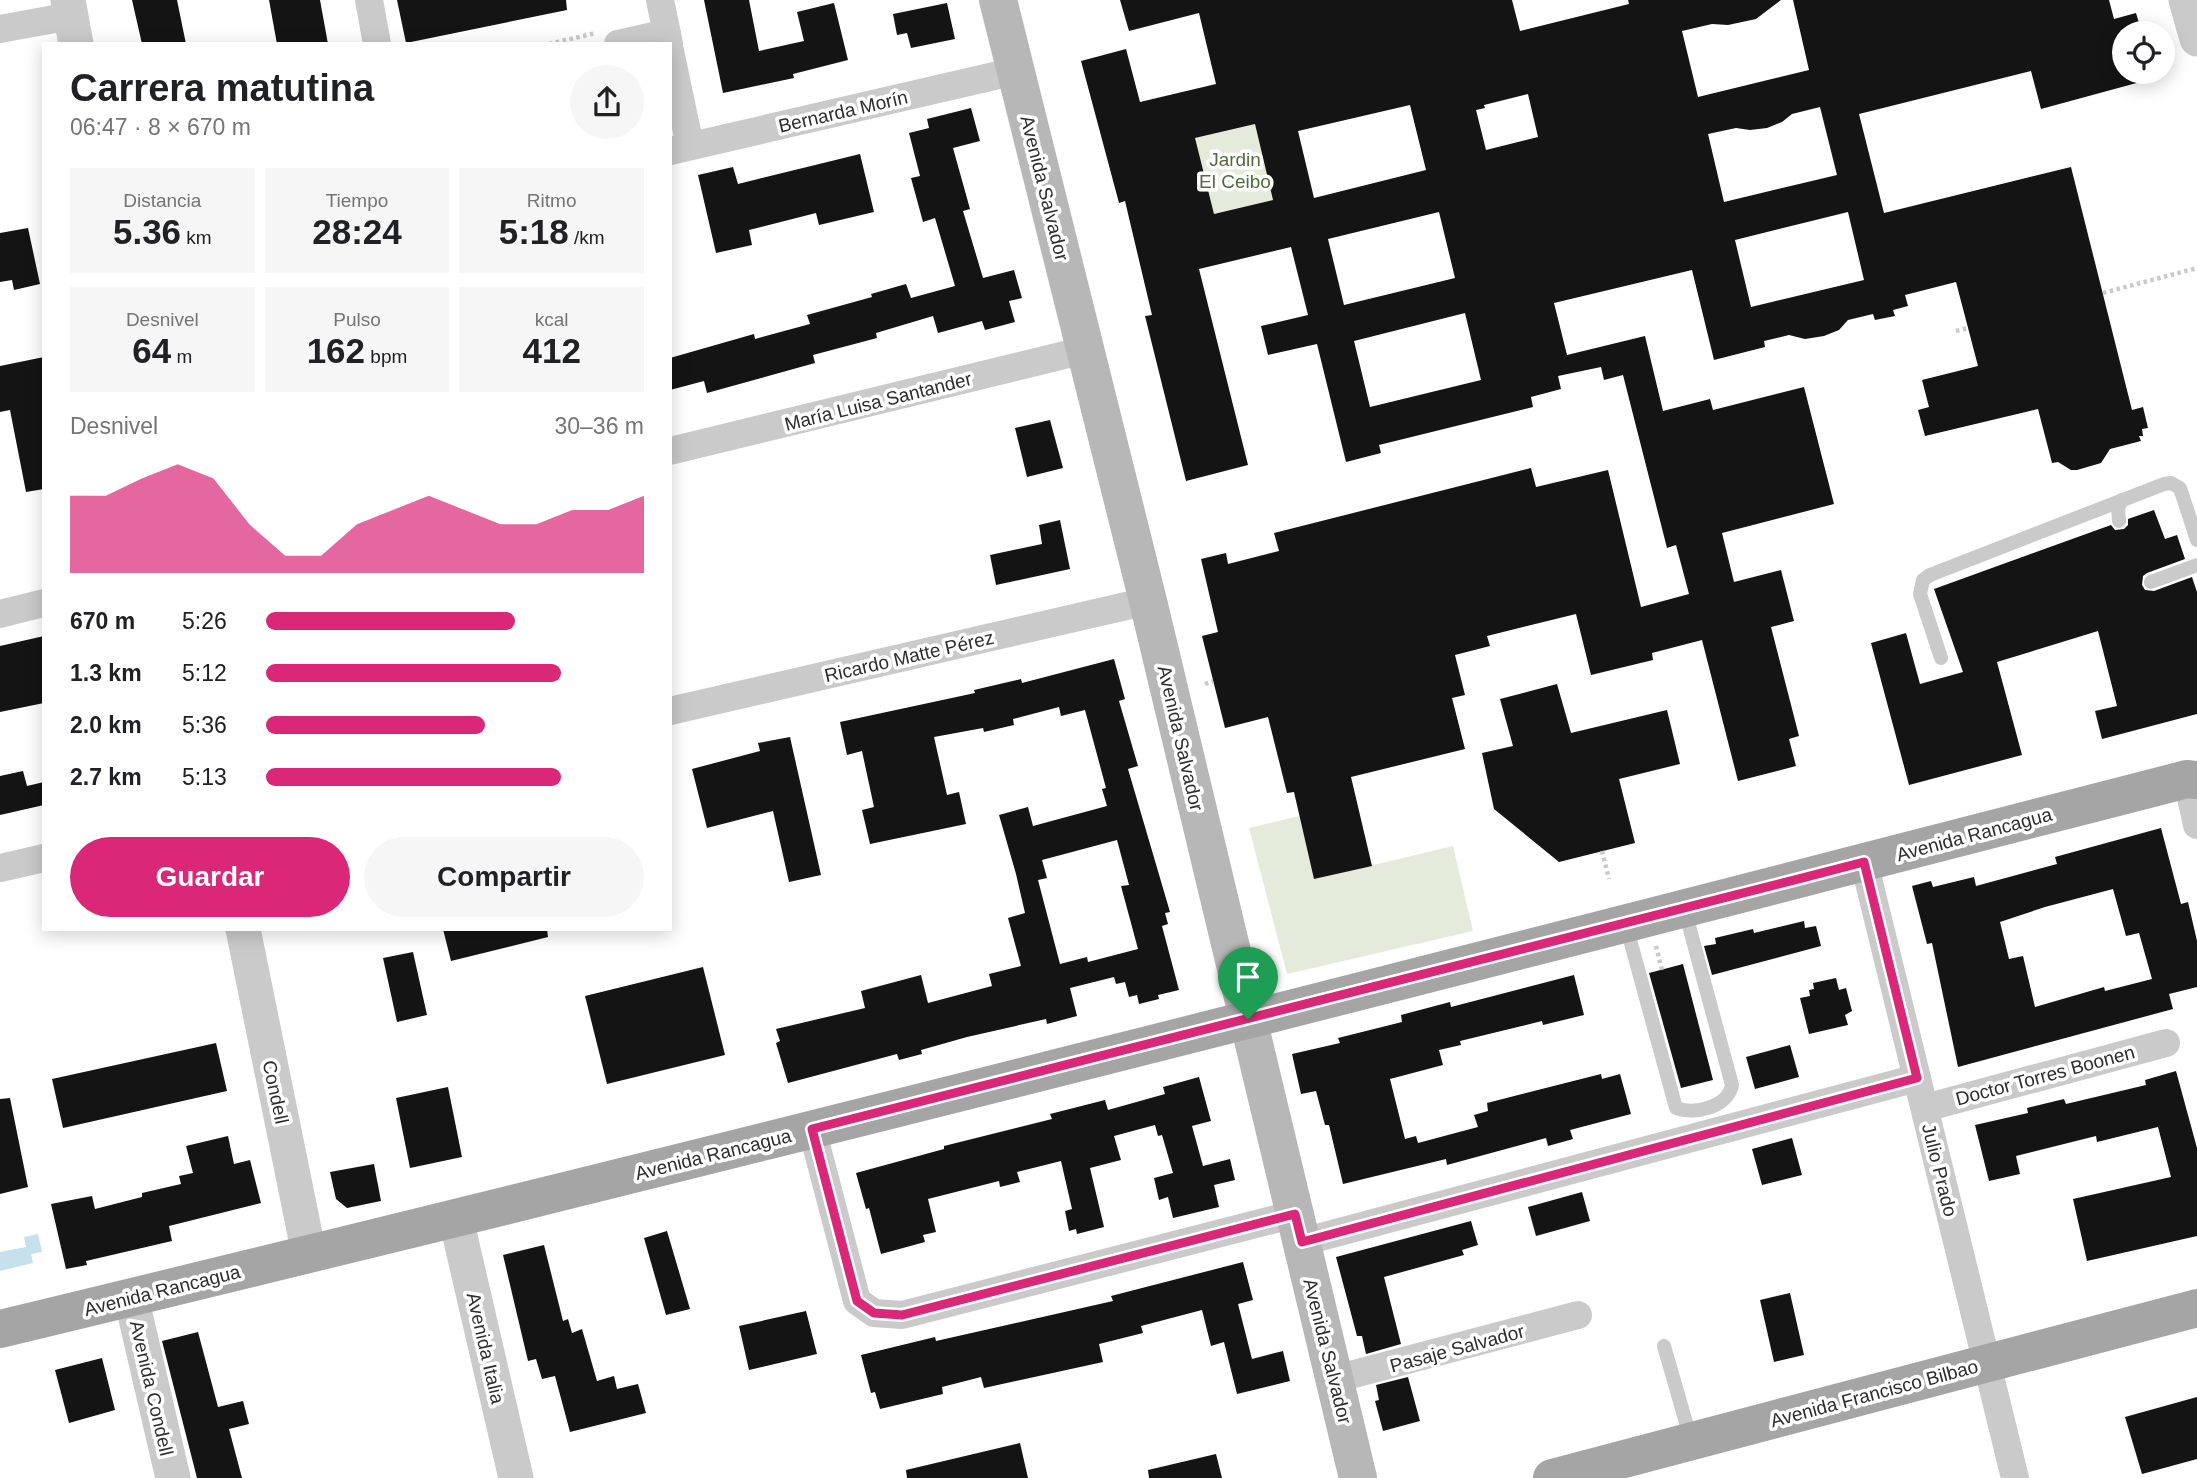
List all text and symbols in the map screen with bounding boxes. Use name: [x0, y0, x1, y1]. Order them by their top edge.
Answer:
map controls: [2112, 21, 2175, 84]
button: locate: [2112, 21, 2175, 84]
button: share: [570, 65, 644, 139]
text: Carrera matutina: [70, 67, 374, 109]
street label: Bernarda Morín: [776, 86, 910, 137]
street label: Avenida Salvador: [1016, 113, 1073, 263]
text: 06:47 · 8 × 670 m: [70, 114, 251, 140]
park label: Jardin El Ceibo: [1199, 149, 1271, 192]
text: Distancia: [123, 190, 201, 211]
text: Tiempo: [326, 190, 388, 211]
text: Ritmo: [527, 190, 576, 211]
text: 5.36: [113, 212, 181, 251]
text: 28:24: [312, 212, 402, 251]
text: 5:18: [499, 212, 569, 251]
text: km: [181, 227, 212, 248]
text: /km: [569, 227, 605, 248]
text: Desnivel: [126, 309, 199, 330]
text: Pulso: [333, 309, 381, 330]
text: kcal: [535, 309, 569, 330]
text: 64: [132, 331, 171, 370]
text: 162: [307, 331, 365, 370]
text: 412: [522, 331, 581, 370]
text: m: [171, 346, 192, 367]
text: bpm: [365, 346, 407, 367]
street label: María Luisa Santander: [782, 368, 975, 435]
text: Desnivel: [70, 413, 158, 439]
text: 30–36 m: [554, 413, 644, 439]
text: 670 m: [70, 608, 135, 634]
text: 5:26: [182, 608, 227, 634]
street label: Ricardo Matte Pérez: [822, 627, 996, 686]
text: 1.3 km: [70, 660, 142, 686]
text: 5:12: [182, 660, 227, 686]
street label: Avenida Salvador: [1154, 663, 1208, 814]
text: 2.0 km: [70, 712, 142, 738]
text: 5:36: [182, 712, 227, 738]
text: 2.7 km: [70, 764, 142, 790]
text: 5:13: [182, 764, 227, 790]
street label: Avenida Rancagua: [1894, 803, 2055, 865]
button: Guardar: [70, 837, 350, 917]
button: Compartir: [364, 837, 644, 917]
pin: [1218, 947, 1278, 1019]
icon: arrive: [1229, 958, 1267, 996]
street label: Doctor Torres Boonen: [1953, 1041, 2137, 1109]
street label: Condell: [259, 1058, 292, 1126]
street label: Julio Prado: [1918, 1121, 1961, 1219]
street label: Avenida Rancagua: [633, 1125, 794, 1184]
street label: Avenida Rancagua: [82, 1261, 243, 1320]
street label: Avenida Salvador: [1299, 1276, 1356, 1426]
street label: Avenida Italia: [462, 1290, 509, 1406]
street label: Avenida Condell: [126, 1319, 177, 1458]
street label: Pasaje Salvador: [1388, 1320, 1527, 1377]
street label: Avenida Francisco Bilbao: [1768, 1356, 1980, 1431]

